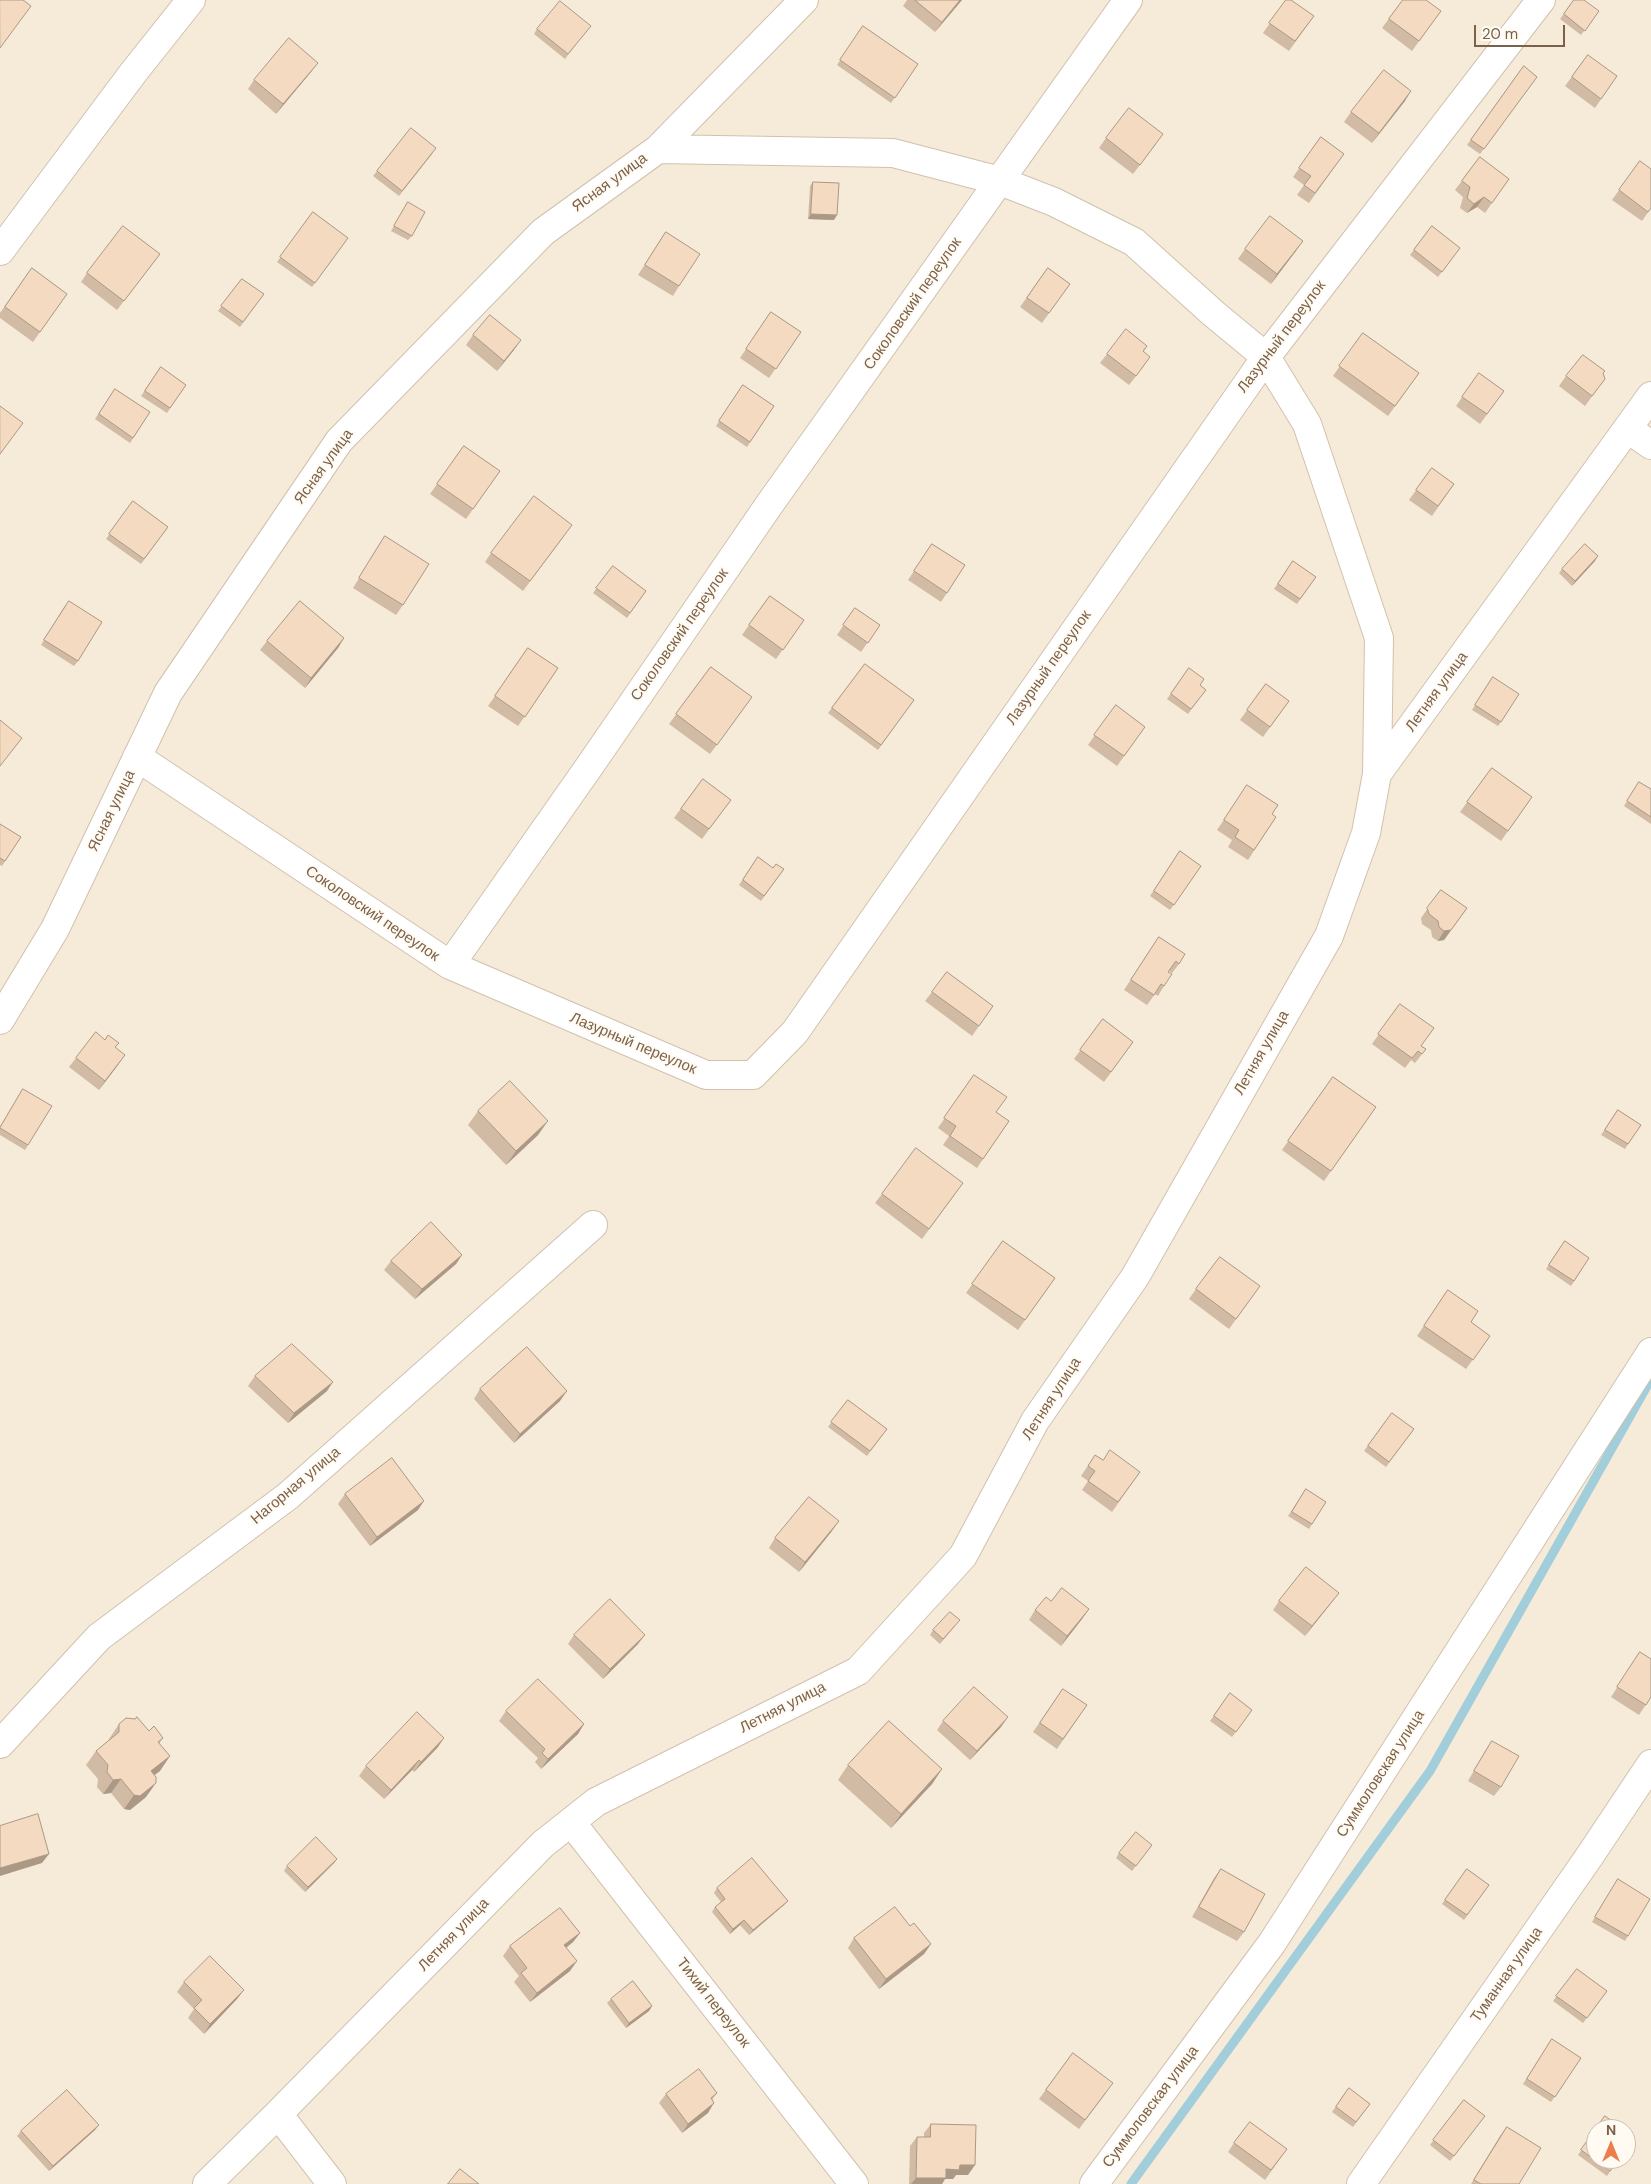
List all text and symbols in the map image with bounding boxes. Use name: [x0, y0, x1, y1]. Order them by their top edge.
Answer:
scale bar: [1476, 15, 1567, 47]
text: 20 m: [1482, 24, 1518, 44]
street label: Ясная улица: [569, 150, 651, 216]
street label: Соколовский переулок: [860, 234, 966, 374]
street label: Лазурный переулок: [1234, 277, 1330, 397]
street label: Ясная улица: [291, 426, 357, 508]
street label: Соколовский переулок: [627, 565, 733, 705]
street label: Лазурный переулок: [1003, 607, 1095, 729]
street label: Летняя улица: [1402, 649, 1472, 735]
street label: Ясная улица: [85, 767, 139, 855]
street label: Соколовский переулок: [302, 862, 442, 966]
street label: Летняя улица: [1231, 1008, 1293, 1098]
street label: Лазурный переулок: [567, 1009, 699, 1079]
street label: Летняя улица: [1019, 1355, 1085, 1443]
street label: Нагорная улица: [248, 1443, 344, 1529]
street label: Летняя улица: [737, 1679, 829, 1737]
street label: Суммоловская улица: [1333, 1707, 1429, 1841]
street label: Летняя улица: [415, 1895, 493, 1975]
street label: Туманная улица: [1467, 1924, 1547, 2026]
street label: Тихий переулок: [672, 1954, 754, 2052]
street label: Суммоловская улица: [1099, 2043, 1203, 2171]
north arrow: [1586, 2119, 1636, 2169]
text: N: [1606, 2121, 1616, 2139]

